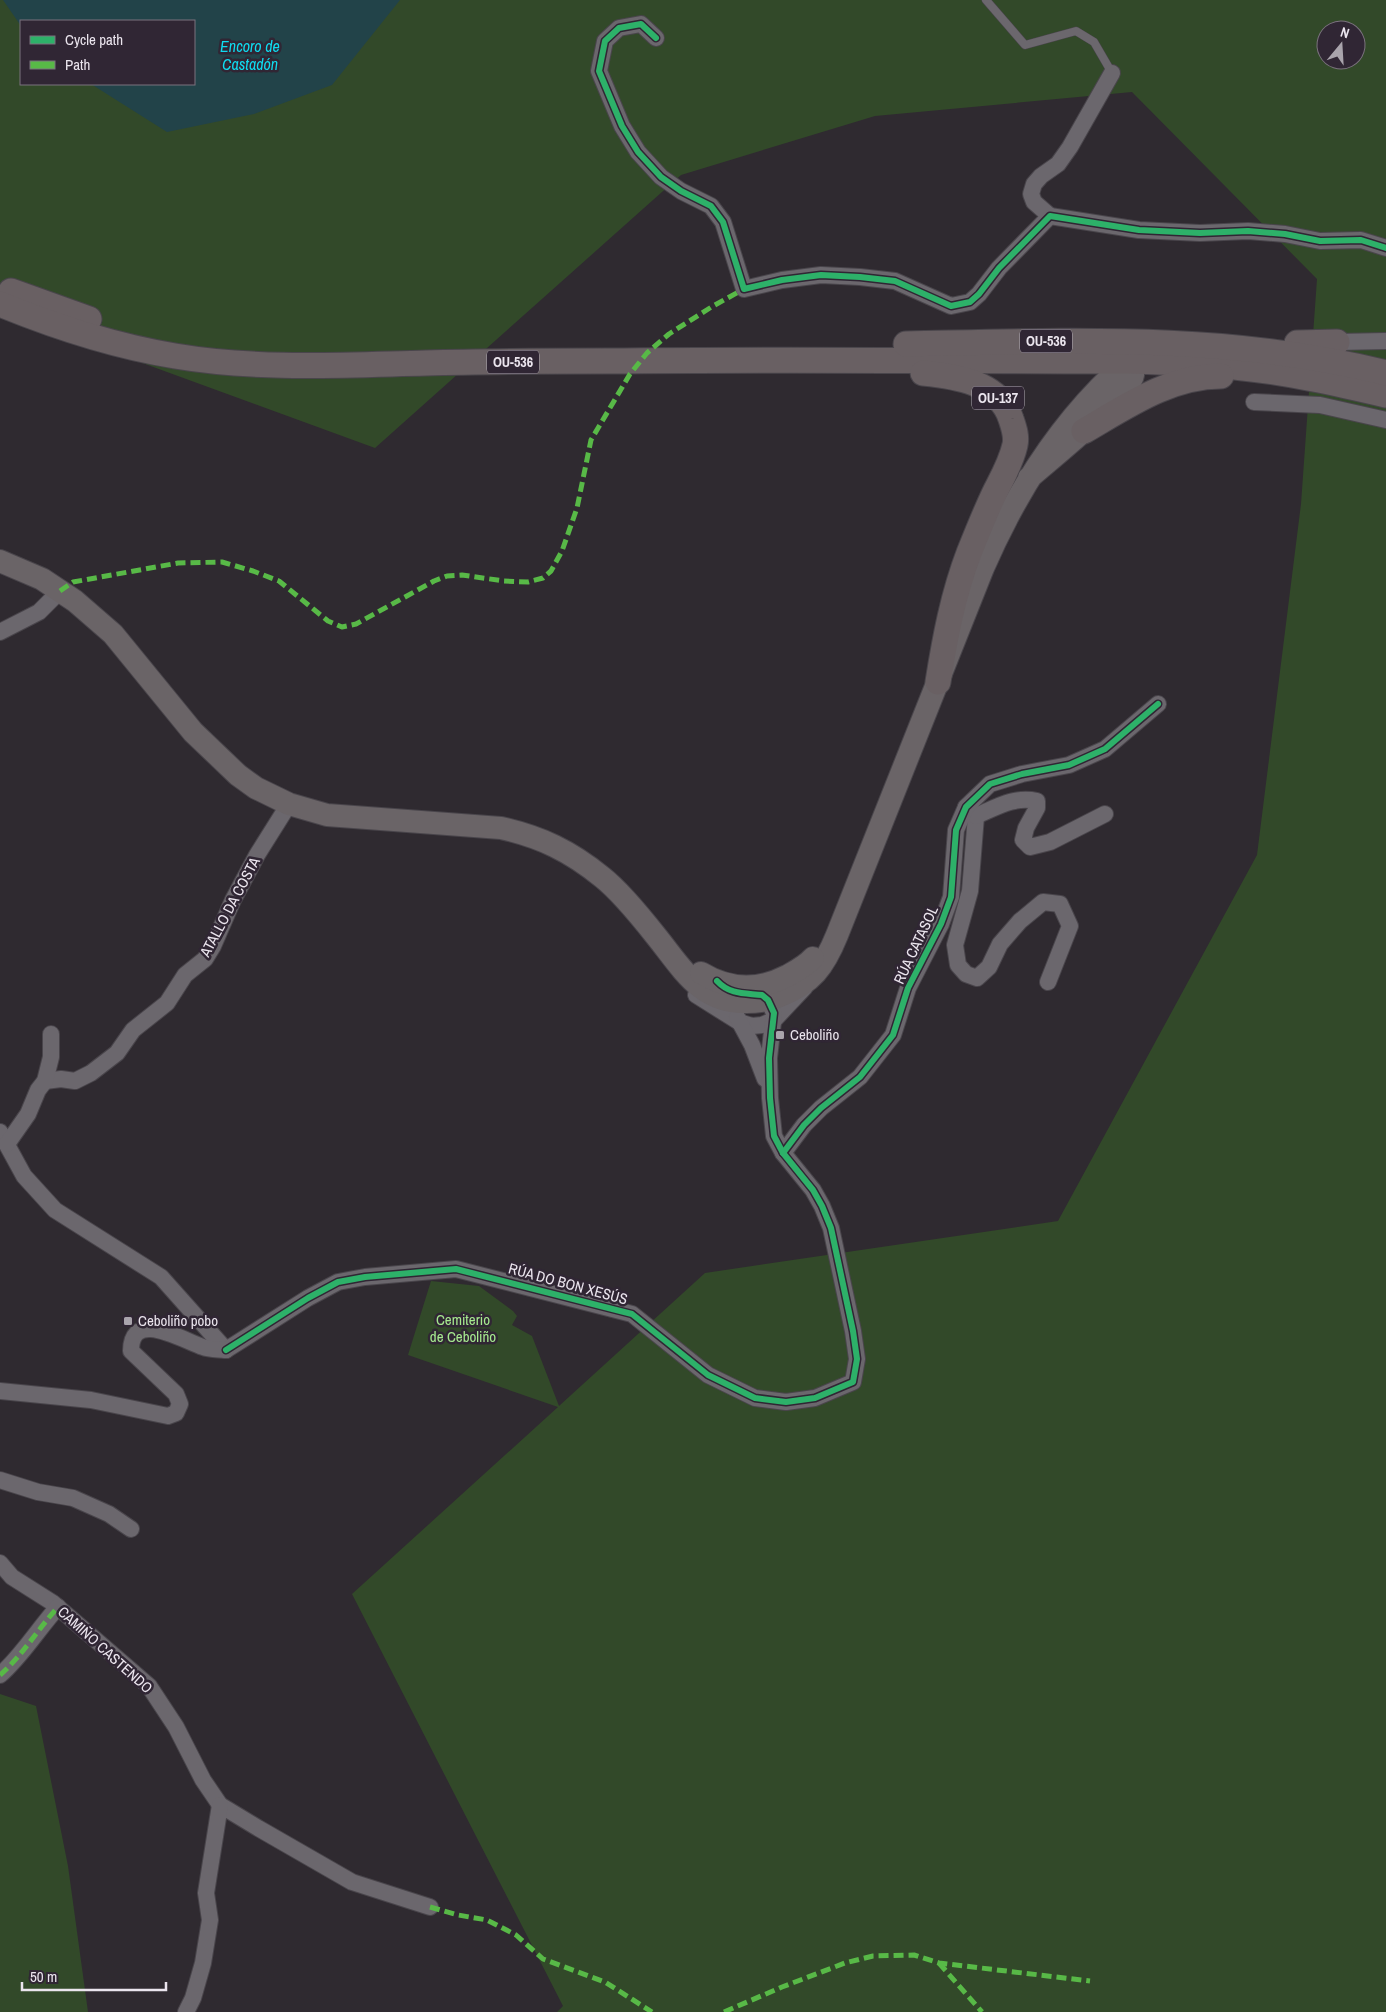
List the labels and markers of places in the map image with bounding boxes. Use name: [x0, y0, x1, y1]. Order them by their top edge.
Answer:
place label: Ceboliño: [790, 1024, 839, 1045]
marker: Ceboliño: [774, 1029, 786, 1041]
place label: Ceboliño pobo: [138, 1310, 218, 1331]
marker: Ceboliño pobo: [122, 1315, 134, 1327]

